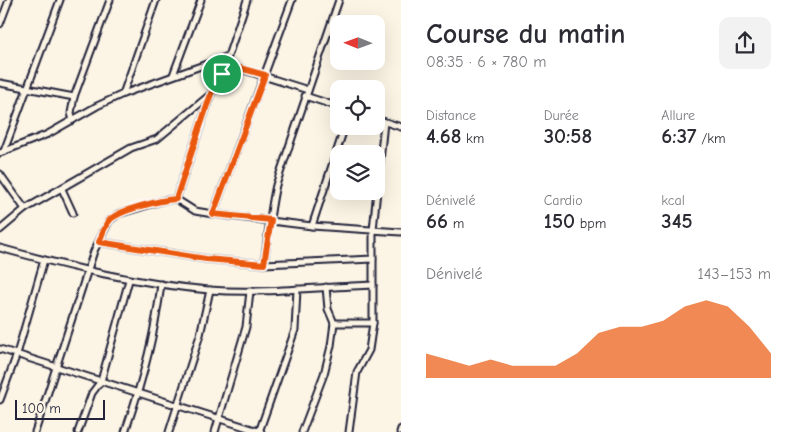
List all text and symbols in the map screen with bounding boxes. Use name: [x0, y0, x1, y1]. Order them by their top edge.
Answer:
north arrow: [330, 15, 385, 70]
map controls: [330, 15, 385, 200]
button: share: [719, 17, 771, 69]
text: Course du matin: [426, 18, 626, 50]
pin: [201, 53, 243, 95]
text: 08:35 · 6 × 780 m: [426, 53, 547, 71]
icon: arrive: [208, 60, 236, 88]
button: locate: [330, 80, 385, 135]
text: Distance: [426, 107, 476, 124]
text: Durée: [544, 107, 579, 124]
text: Allure: [661, 107, 695, 124]
text: 4.68: [426, 124, 461, 148]
text: 30:58: [544, 124, 592, 148]
text: 6:37: [661, 124, 696, 148]
text: km: [461, 130, 484, 147]
text: /km: [696, 130, 726, 147]
button: layers: [330, 145, 385, 200]
text: Dénivelé: [426, 192, 475, 209]
text: Cardio: [544, 192, 583, 209]
text: kcal: [661, 192, 685, 209]
text: 66: [426, 209, 448, 233]
text: 150: [544, 209, 575, 233]
text: 345: [661, 209, 693, 233]
text: m: [448, 215, 464, 232]
text: bpm: [575, 215, 606, 232]
text: Dénivelé: [426, 265, 482, 283]
text: 143–153 m: [698, 265, 771, 283]
scale bar: [15, 397, 105, 420]
text: 100 m: [22, 400, 61, 417]

